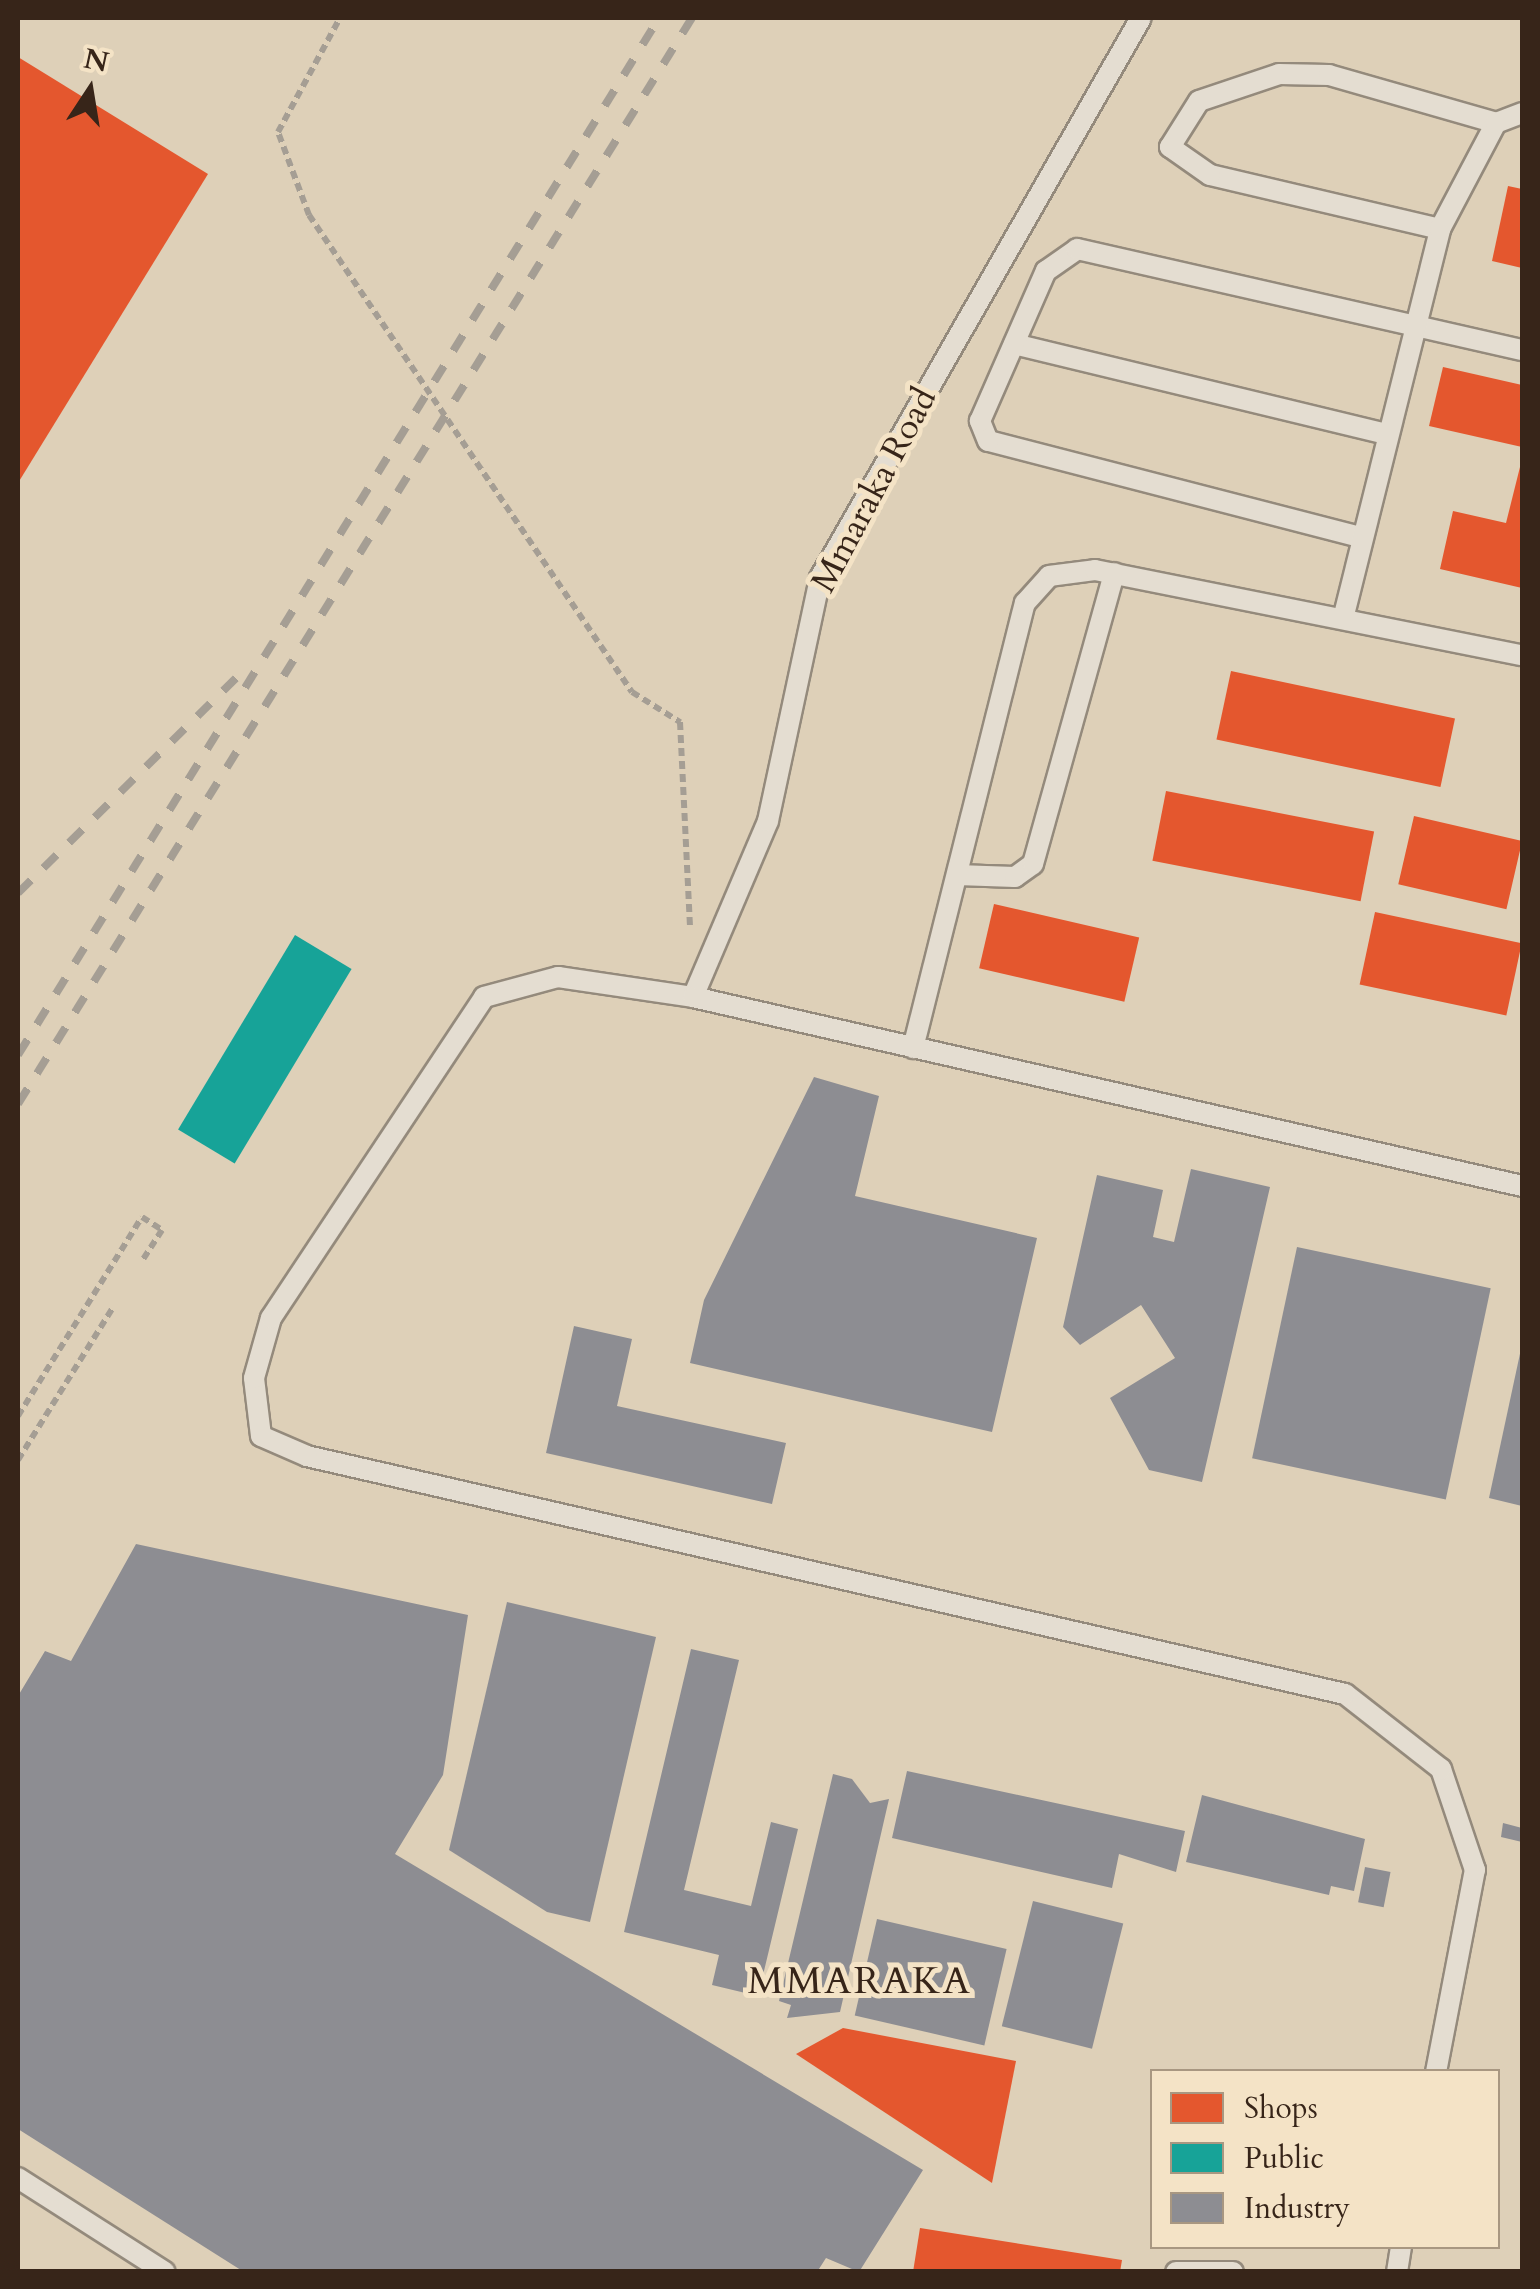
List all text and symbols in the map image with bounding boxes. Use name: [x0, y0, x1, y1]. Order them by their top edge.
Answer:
north arrow: [40, 40, 140, 140]
text: N: [80, 40, 112, 82]
street label: Mmaraka Road: [802, 380, 946, 600]
district label: MMARAKA: [748, 1959, 972, 2005]
legend: [1150, 2069, 1500, 2249]
text: Shops: [1244, 2088, 1318, 2129]
text: Public: [1244, 2138, 1324, 2179]
text: Industry: [1244, 2188, 1350, 2229]

